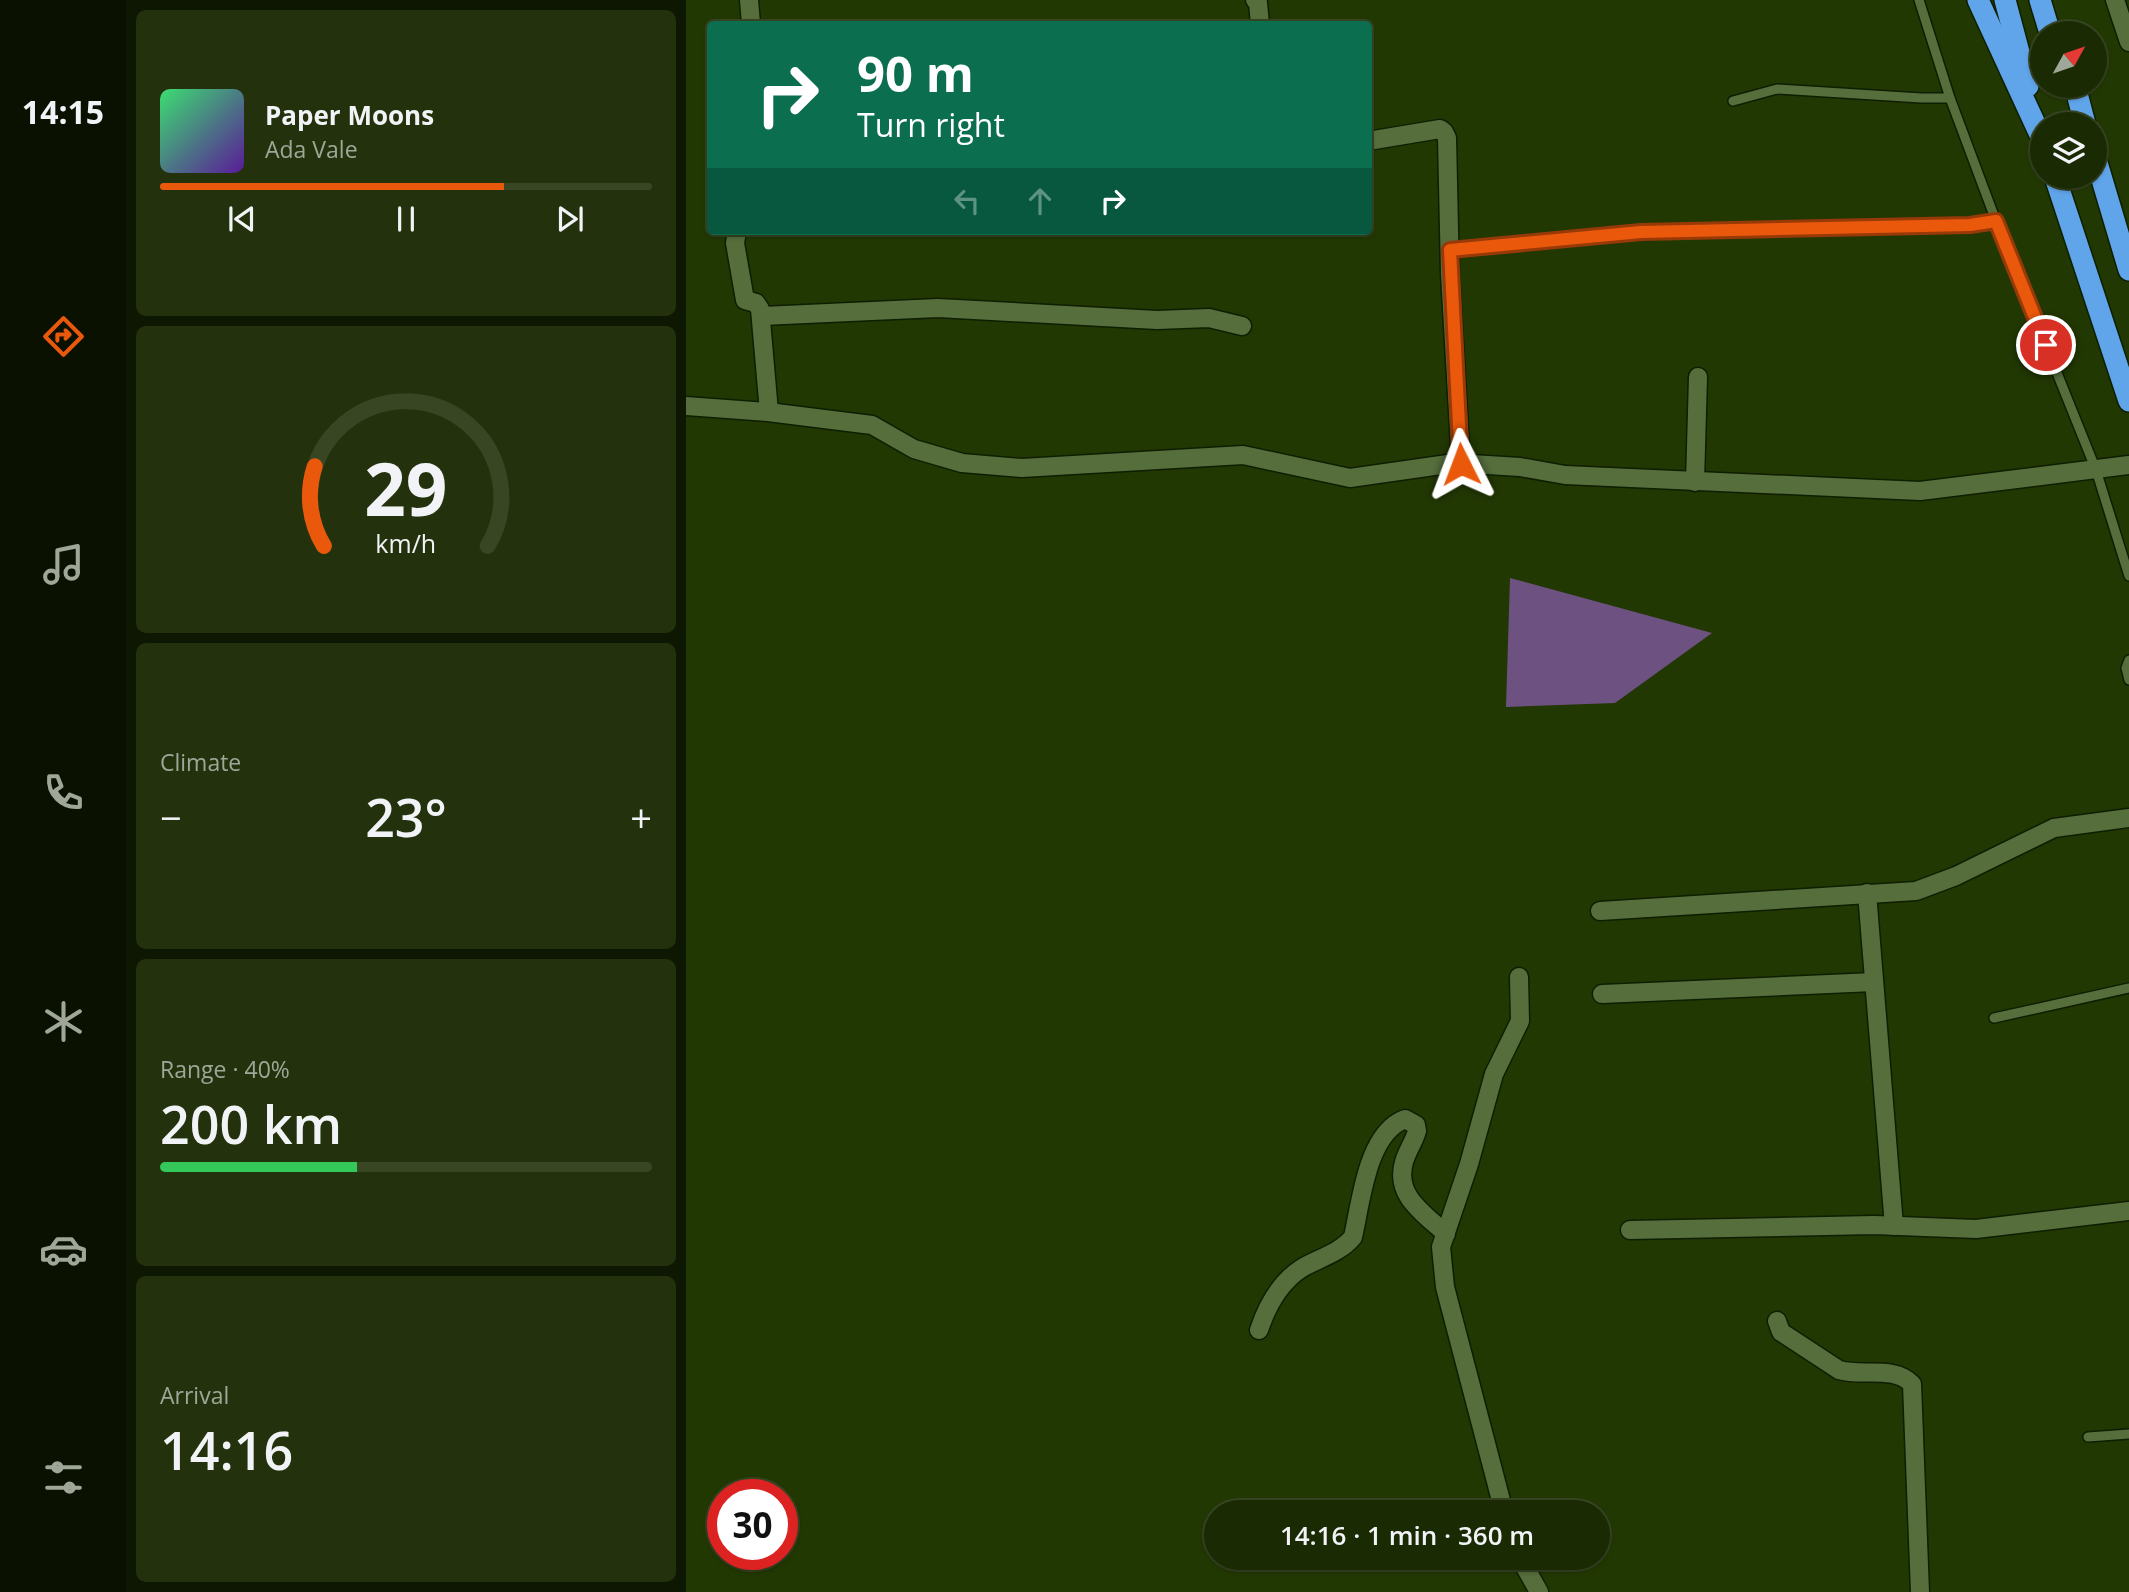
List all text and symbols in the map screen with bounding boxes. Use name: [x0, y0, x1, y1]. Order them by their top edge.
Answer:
north arrow: [2030, 21, 2107, 98]
map controls: [2030, 21, 2107, 189]
text: 90 m: [857, 40, 974, 106]
icon: right: [742, 49, 833, 140]
text: 14:15: [22, 90, 104, 133]
text: Paper Moons: [265, 97, 434, 133]
text: Turn right: [857, 103, 1005, 146]
button: layers: [2030, 112, 2107, 189]
text: Ada Vale: [265, 133, 358, 165]
icon: left: [948, 182, 986, 220]
icon: ahead: [1021, 182, 1059, 220]
icon: right: [1094, 182, 1132, 220]
icon: previous: [223, 200, 261, 238]
icon: pause: [387, 200, 425, 238]
icon: next: [551, 200, 589, 238]
icon: directions: [39, 312, 88, 361]
pin: [2016, 315, 2076, 375]
icon: arrive: [2027, 326, 2065, 364]
position arrow: [1424, 427, 1498, 501]
text: 29: [364, 438, 448, 537]
text: km/h: [376, 525, 436, 559]
icon: music: [39, 540, 88, 589]
text: Climate: [160, 746, 241, 778]
icon: phone: [39, 768, 88, 817]
text: 23°: [365, 781, 447, 852]
text: −: [160, 791, 182, 843]
text: +: [630, 791, 652, 843]
icon: climate: [39, 997, 88, 1046]
text: Range · 40%: [160, 1053, 290, 1085]
text: 200 km: [160, 1088, 342, 1159]
icon: car: [39, 1225, 88, 1274]
text: Arrival: [160, 1379, 229, 1411]
text: 14:16: [160, 1414, 293, 1485]
icon: filters: [39, 1453, 88, 1502]
speed limit sign: 30: [707, 1479, 798, 1570]
text: 14:16 · 1 min · 360 m: [1280, 1517, 1534, 1553]

